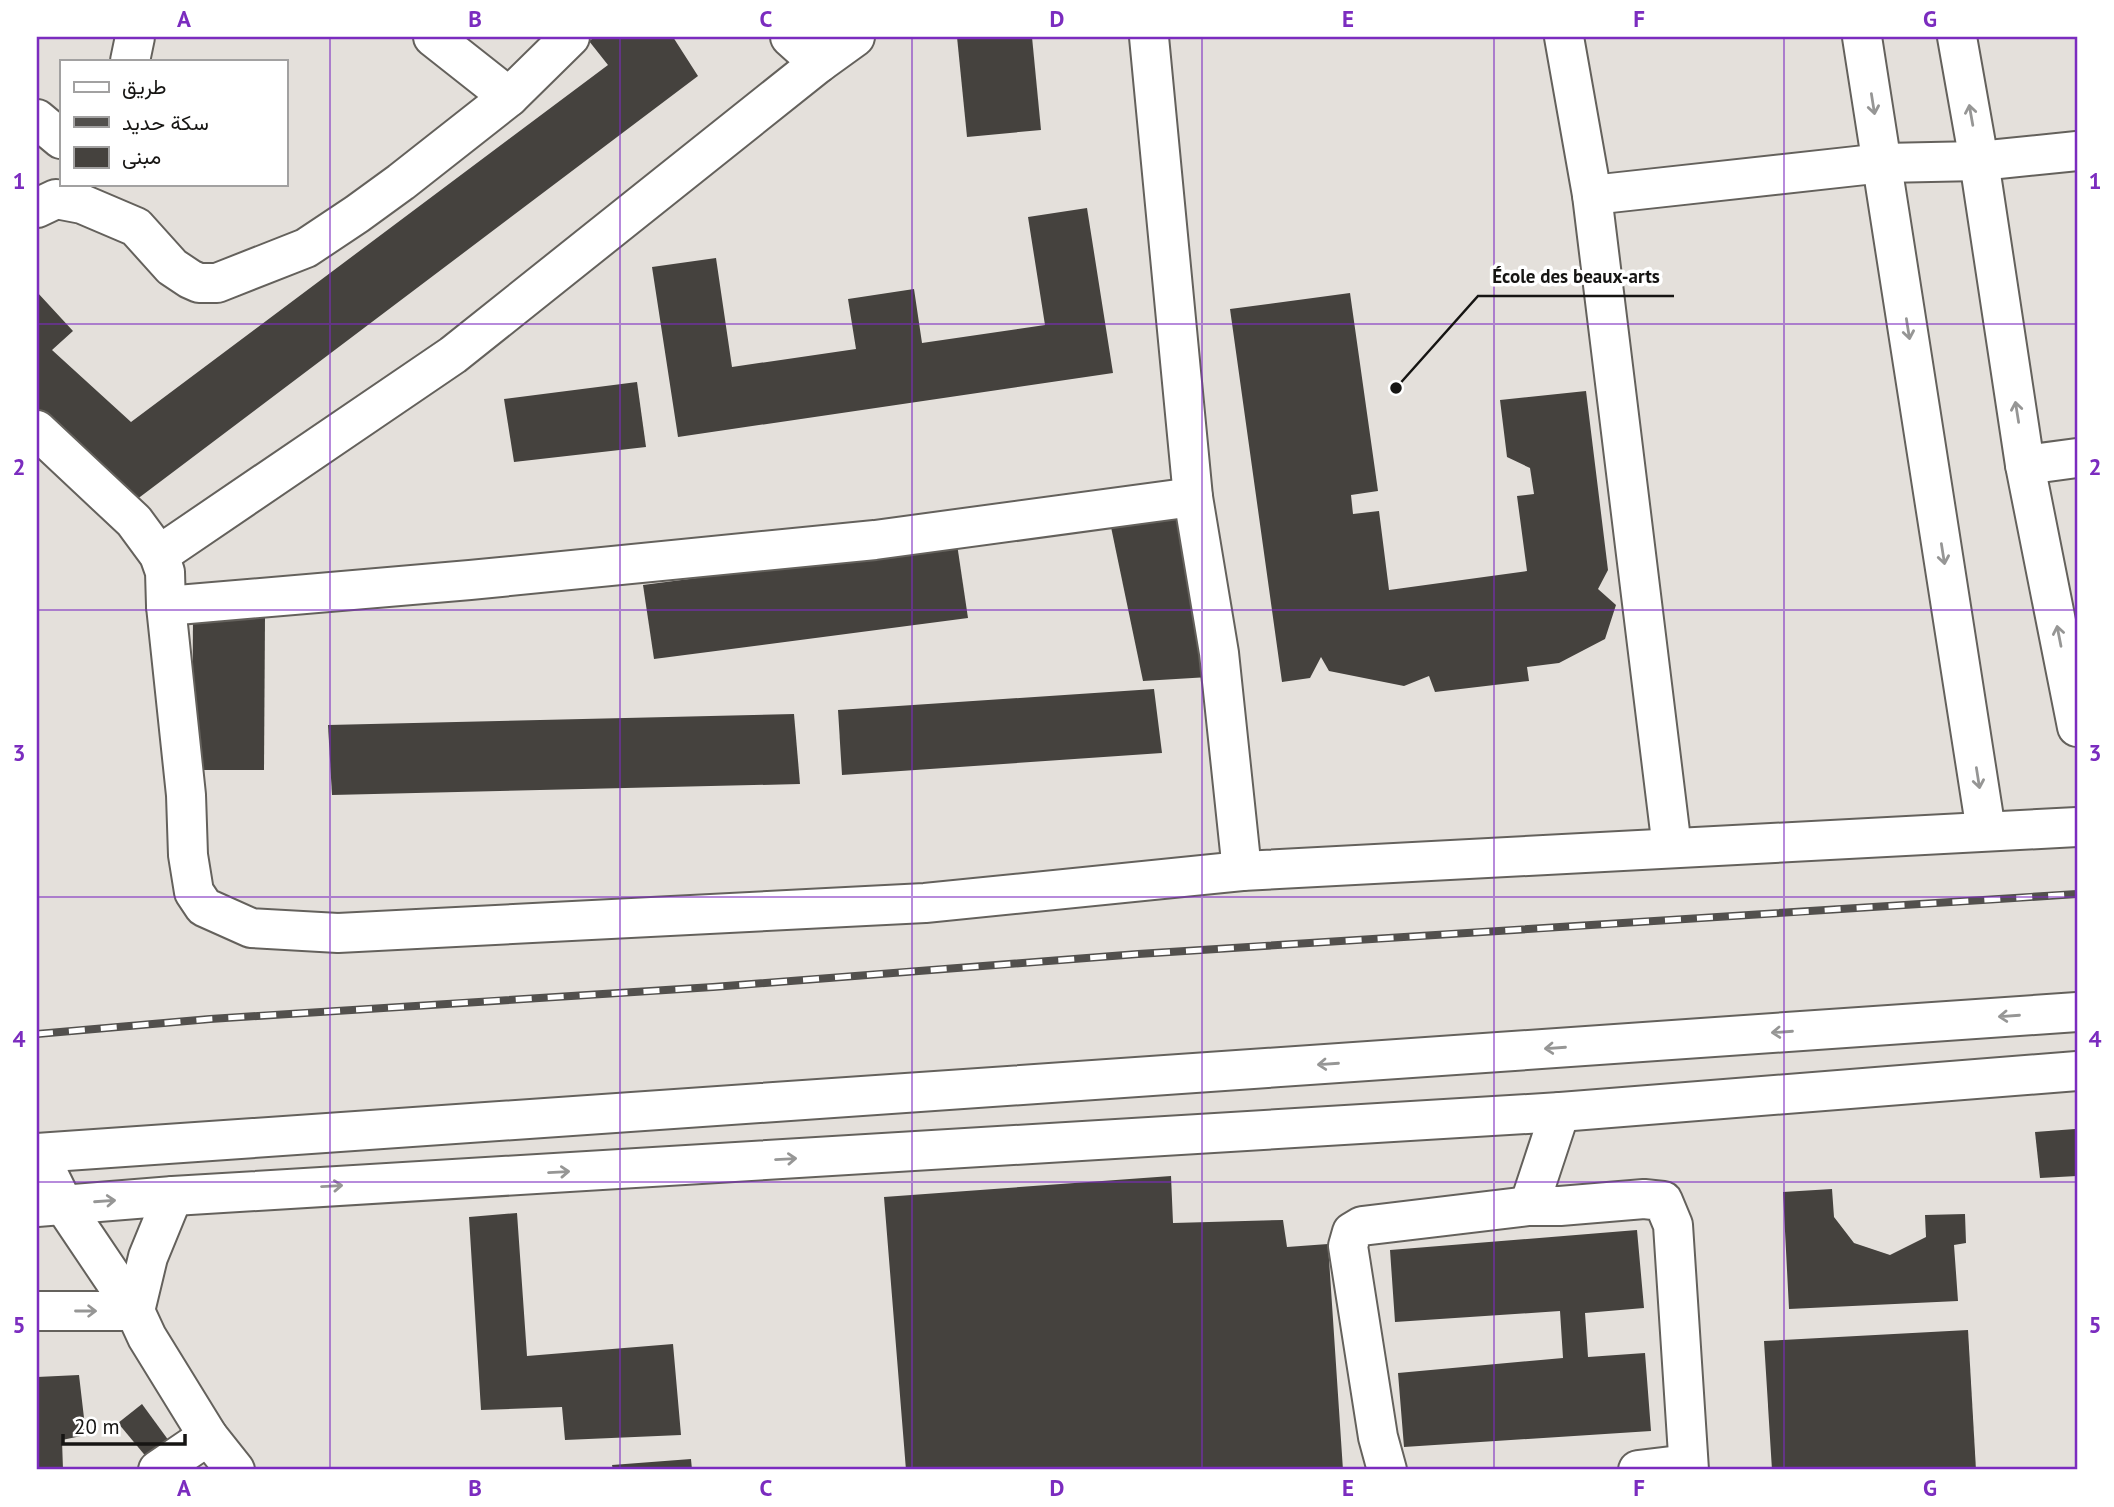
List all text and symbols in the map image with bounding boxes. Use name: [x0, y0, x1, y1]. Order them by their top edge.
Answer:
text: A: [177, 4, 191, 33]
text: B: [468, 4, 482, 33]
text: C: [760, 4, 773, 33]
text: D: [1050, 4, 1064, 33]
text: E: [1342, 4, 1354, 33]
text: F: [1633, 4, 1645, 33]
text: G: [1923, 4, 1937, 33]
legend: [60, 60, 287, 186]
text: طريق: [122, 73, 167, 100]
one-way arrow: [1867, 92, 1880, 115]
one-way arrow: [1964, 104, 1977, 127]
text: سكة حديد: [122, 109, 209, 136]
text: مبنى: [122, 143, 161, 170]
text: 1: [12, 166, 26, 195]
text: 1: [2088, 166, 2102, 195]
callout: École des beaux-arts: [1478, 256, 1674, 296]
text: École des beaux-arts: [1492, 264, 1660, 288]
one-way arrow: [1902, 317, 1915, 340]
one-way arrow: [2010, 401, 2023, 424]
text: 2: [12, 452, 26, 481]
text: 2: [2088, 452, 2102, 481]
one-way arrow: [1937, 542, 1950, 565]
one-way arrow: [2052, 625, 2066, 648]
text: 3: [12, 738, 26, 767]
text: 3: [2088, 738, 2102, 767]
one-way arrow: [1972, 767, 1985, 789]
one-way arrow: [1998, 1010, 2021, 1023]
text: 4: [12, 1024, 26, 1053]
text: 4: [2088, 1024, 2102, 1053]
one-way arrow: [1771, 1026, 1794, 1039]
one-way arrow: [1544, 1042, 1567, 1055]
one-way arrow: [1318, 1058, 1340, 1071]
one-way arrow: [774, 1152, 797, 1165]
one-way arrow: [547, 1166, 570, 1179]
one-way arrow: [320, 1179, 343, 1192]
one-way arrow: [93, 1194, 116, 1207]
one-way arrow: [74, 1304, 97, 1318]
text: 5: [12, 1310, 26, 1339]
text: 5: [2088, 1310, 2102, 1339]
scale bar: [63, 1402, 186, 1446]
text: 20 m: [74, 1413, 120, 1440]
text: A: [177, 1473, 191, 1502]
text: B: [468, 1473, 482, 1502]
text: C: [760, 1473, 773, 1502]
text: D: [1050, 1473, 1064, 1502]
text: E: [1342, 1473, 1354, 1502]
text: F: [1633, 1473, 1645, 1502]
text: G: [1923, 1473, 1937, 1502]

